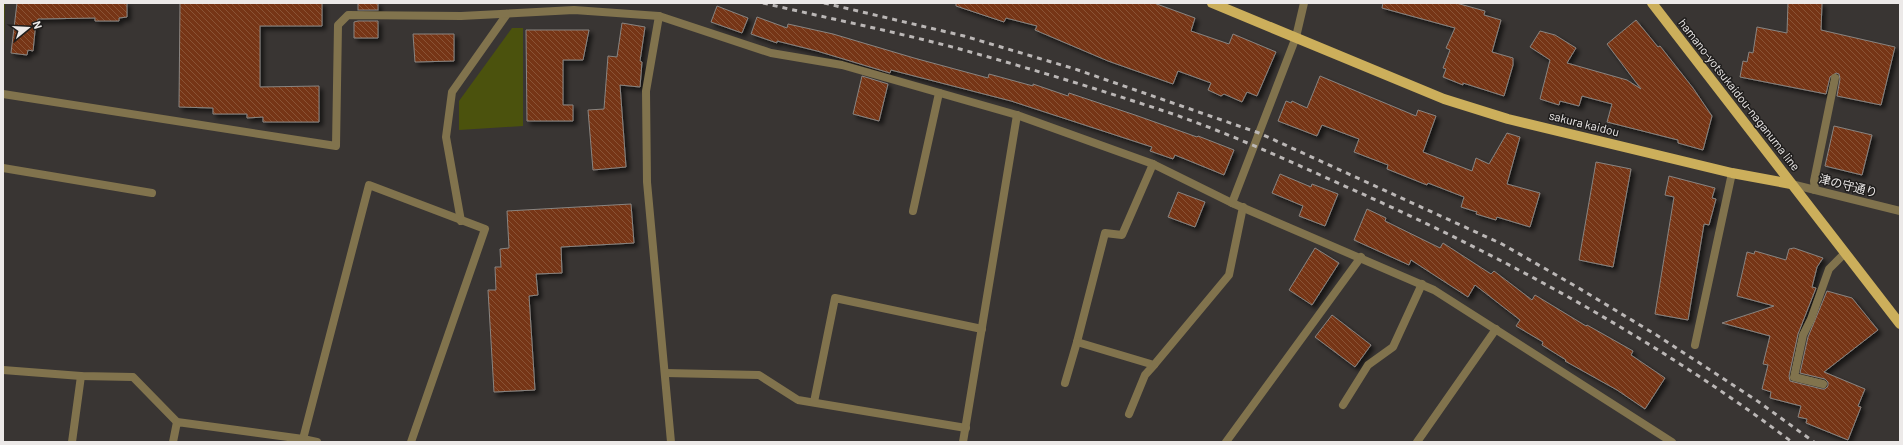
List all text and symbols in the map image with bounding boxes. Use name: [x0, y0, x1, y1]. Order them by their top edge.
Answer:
north arrow: [8, 8, 48, 48]
street label: hamano-yotsukaidou-naganuma line: [1676, 16, 1803, 173]
text: N: [31, 19, 45, 30]
street label: sakura kaidou: [1548, 108, 1621, 139]
street label: 津の守通り: [1817, 171, 1879, 199]

